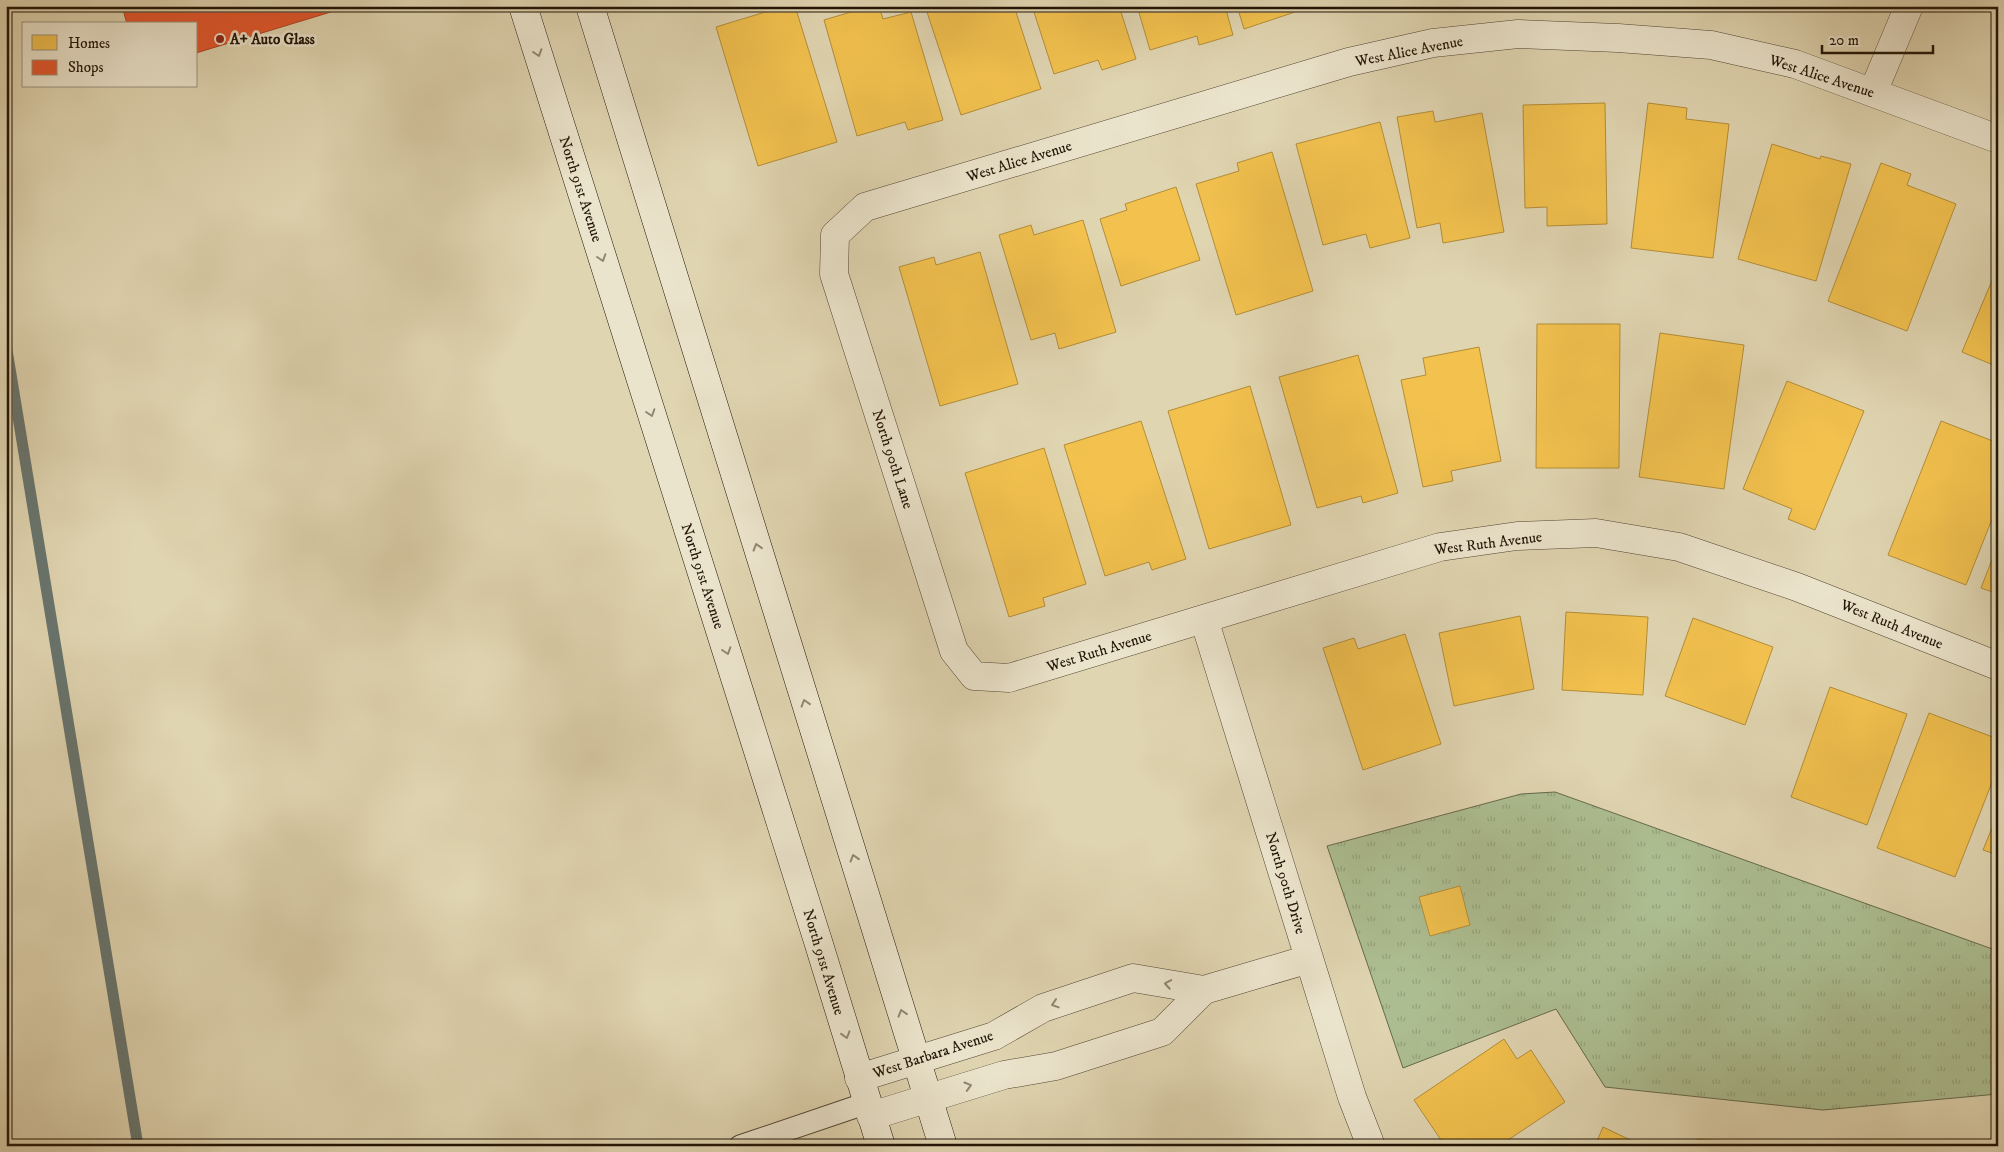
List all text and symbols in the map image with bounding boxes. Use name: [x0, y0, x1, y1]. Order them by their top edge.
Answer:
legend: [22, 22, 198, 88]
scale bar: [1822, 22, 1933, 54]
place label: A+ Auto Glass: [229, 30, 315, 49]
text: 20 m: [1829, 31, 1859, 50]
street label: West Alice Avenue: [1353, 32, 1465, 71]
marker: A+ Auto Glass: [214, 33, 226, 45]
text: Homes: [68, 34, 110, 53]
one-way arrow: [532, 48, 542, 56]
street label: West Alice Avenue: [1766, 50, 1877, 102]
text: Shops: [68, 58, 104, 77]
street label: North 91st Avenue: [555, 134, 607, 244]
street label: West Alice Avenue: [963, 136, 1074, 187]
one-way arrow: [597, 253, 607, 261]
street label: North 90th Lane: [868, 407, 918, 511]
one-way arrow: [646, 408, 656, 416]
street label: North 91st Avenue: [677, 521, 729, 631]
street label: West Ruth Avenue: [1432, 527, 1543, 560]
one-way arrow: [753, 544, 763, 552]
street label: West Ruth Avenue: [1837, 595, 1946, 654]
street label: West Ruth Avenue: [1043, 627, 1154, 677]
one-way arrow: [721, 647, 731, 655]
one-way arrow: [801, 699, 811, 707]
street label: North 90th Drive: [1261, 830, 1310, 936]
one-way arrow: [849, 854, 859, 862]
street label: North 91st Avenue: [798, 907, 849, 1017]
one-way arrow: [1164, 980, 1173, 990]
one-way arrow: [1052, 998, 1060, 1008]
one-way arrow: [897, 1009, 907, 1018]
street label: West Barbara Avenue: [870, 1026, 996, 1083]
one-way arrow: [841, 1030, 851, 1038]
one-way arrow: [963, 1081, 972, 1091]

